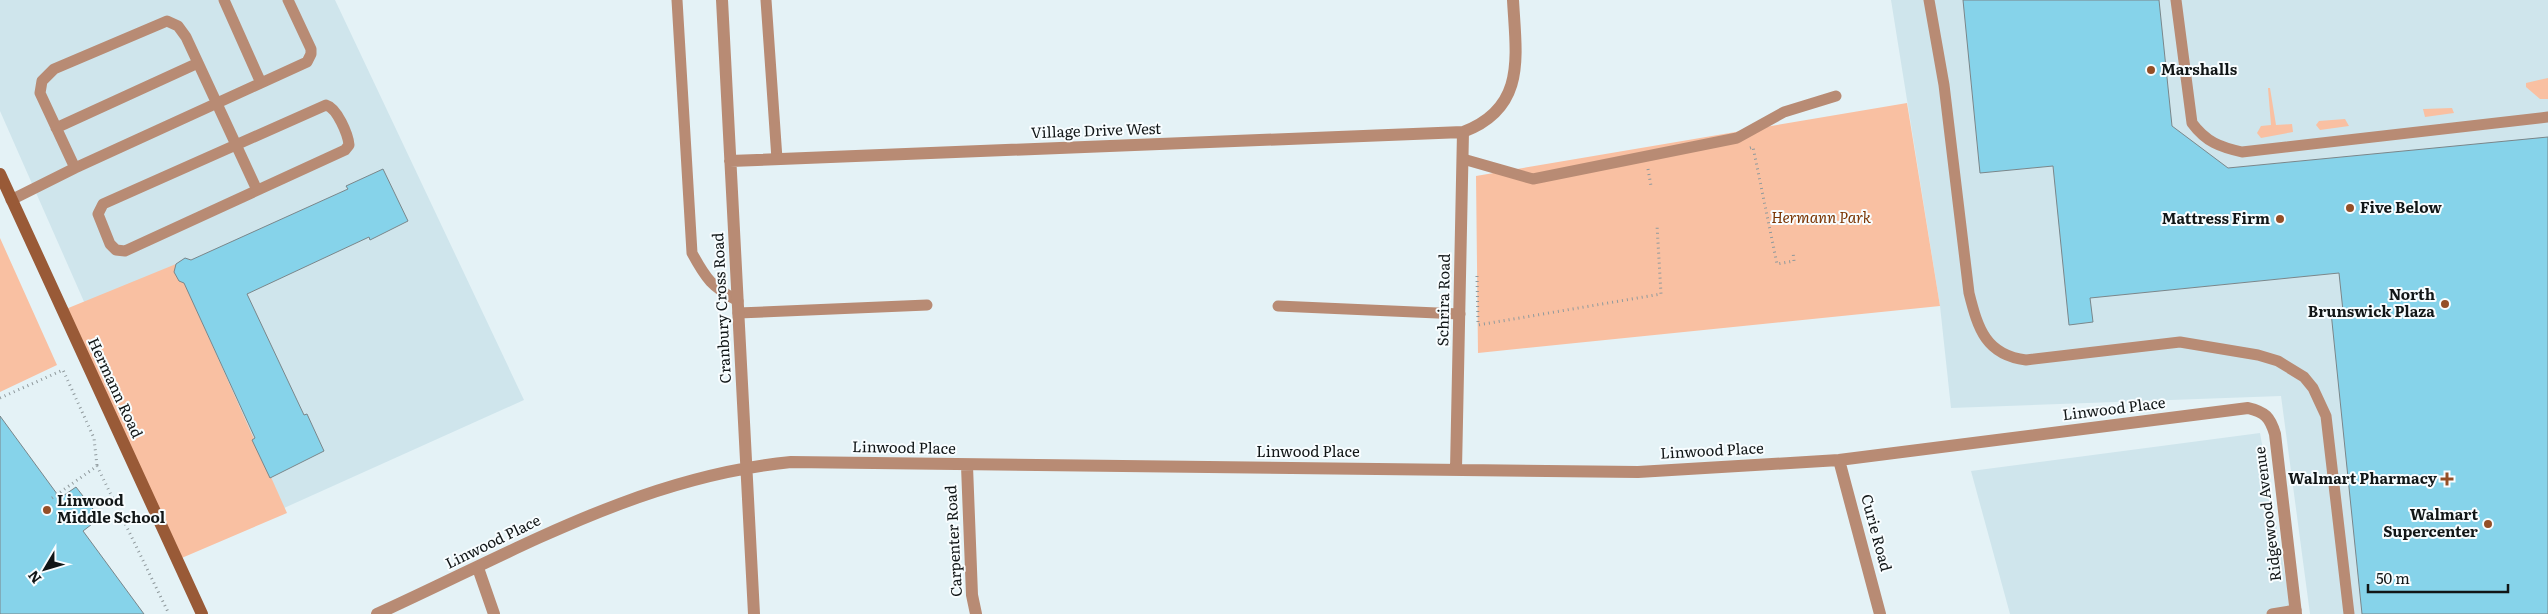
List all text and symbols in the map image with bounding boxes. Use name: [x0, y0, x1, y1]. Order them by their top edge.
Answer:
place label: Marshalls: [2161, 57, 2238, 80]
marker: Marshalls: [2145, 64, 2157, 76]
street label: Village Drive West: [1030, 116, 1162, 143]
place label: Five Below: [2360, 195, 2442, 218]
marker: Five Below: [2344, 202, 2356, 214]
park label: Hermann Park: [1771, 205, 1872, 228]
place label: Mattress Firm: [2162, 206, 2270, 229]
marker: Mattress Firm: [2274, 213, 2286, 225]
street label: Cranbury Cross Road: [705, 232, 736, 384]
street label: Schrira Road: [1430, 253, 1455, 347]
place label: North Brunswick Plaza: [2308, 282, 2435, 322]
marker: North Brunswick Plaza: [2439, 298, 2451, 310]
street label: Hermann Road: [83, 333, 150, 442]
street label: Linwood Place: [2061, 390, 2167, 425]
street label: Linwood Place: [852, 434, 956, 459]
street label: Linwood Place: [1660, 435, 1764, 464]
street label: Linwood Place: [1256, 439, 1360, 462]
street label: Ridgewood Avenue: [2247, 445, 2286, 583]
place label: Walmart Pharmacy: [2288, 466, 2438, 489]
marker: Walmart Pharmacy: [2441, 473, 2453, 485]
street label: Carpenter Road: [938, 485, 967, 598]
place label: Linwood Middle School: [57, 488, 166, 528]
street label: Curie Road: [1856, 491, 1899, 574]
place label: Walmart Supercenter: [2383, 502, 2478, 542]
marker: Linwood Middle School: [41, 504, 53, 516]
street label: Linwood Place: [441, 508, 544, 574]
marker: Walmart Supercenter: [2482, 518, 2494, 530]
north arrow: [20, 544, 70, 594]
scale bar: [2368, 562, 2508, 594]
text: 50 m: [2376, 566, 2410, 589]
text: N: [22, 567, 45, 588]

